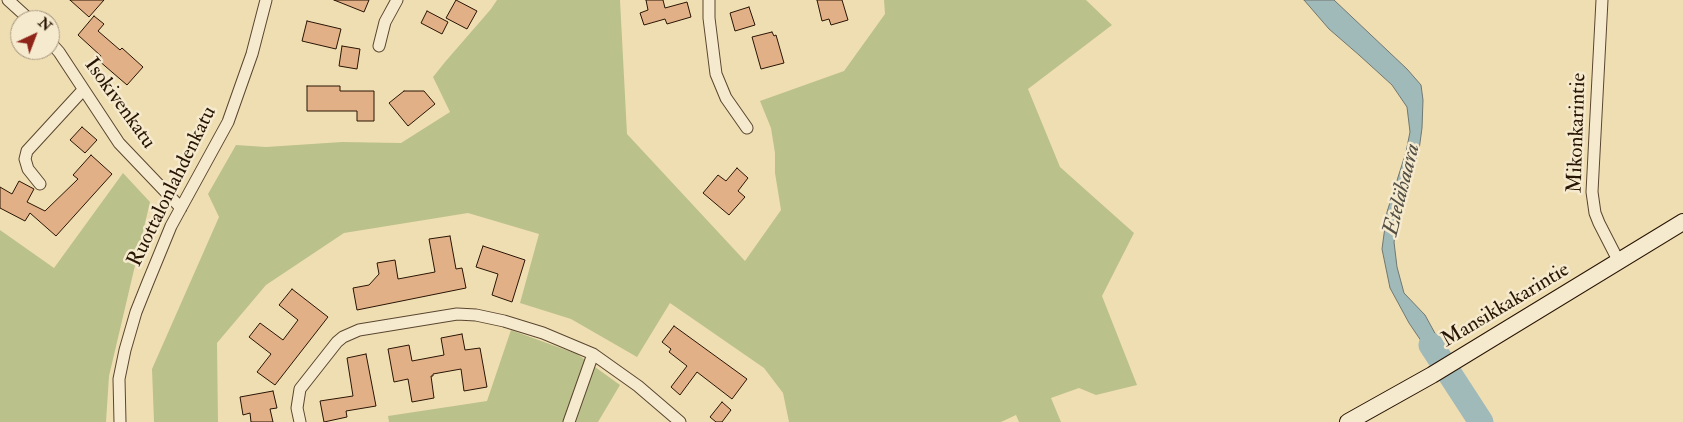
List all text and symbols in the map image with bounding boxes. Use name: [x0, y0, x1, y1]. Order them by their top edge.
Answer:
north arrow: [10, 10, 60, 60]
text: N: [34, 14, 55, 35]
street label: Isokivenkatu: [78, 54, 160, 154]
street label: Mikonkarintie: [1563, 72, 1593, 194]
street label: Ruottalonlahdenkatu: [123, 103, 223, 271]
water label: Etelähaara: [1379, 141, 1427, 239]
street label: Mansikkakarintie: [1438, 258, 1574, 354]

